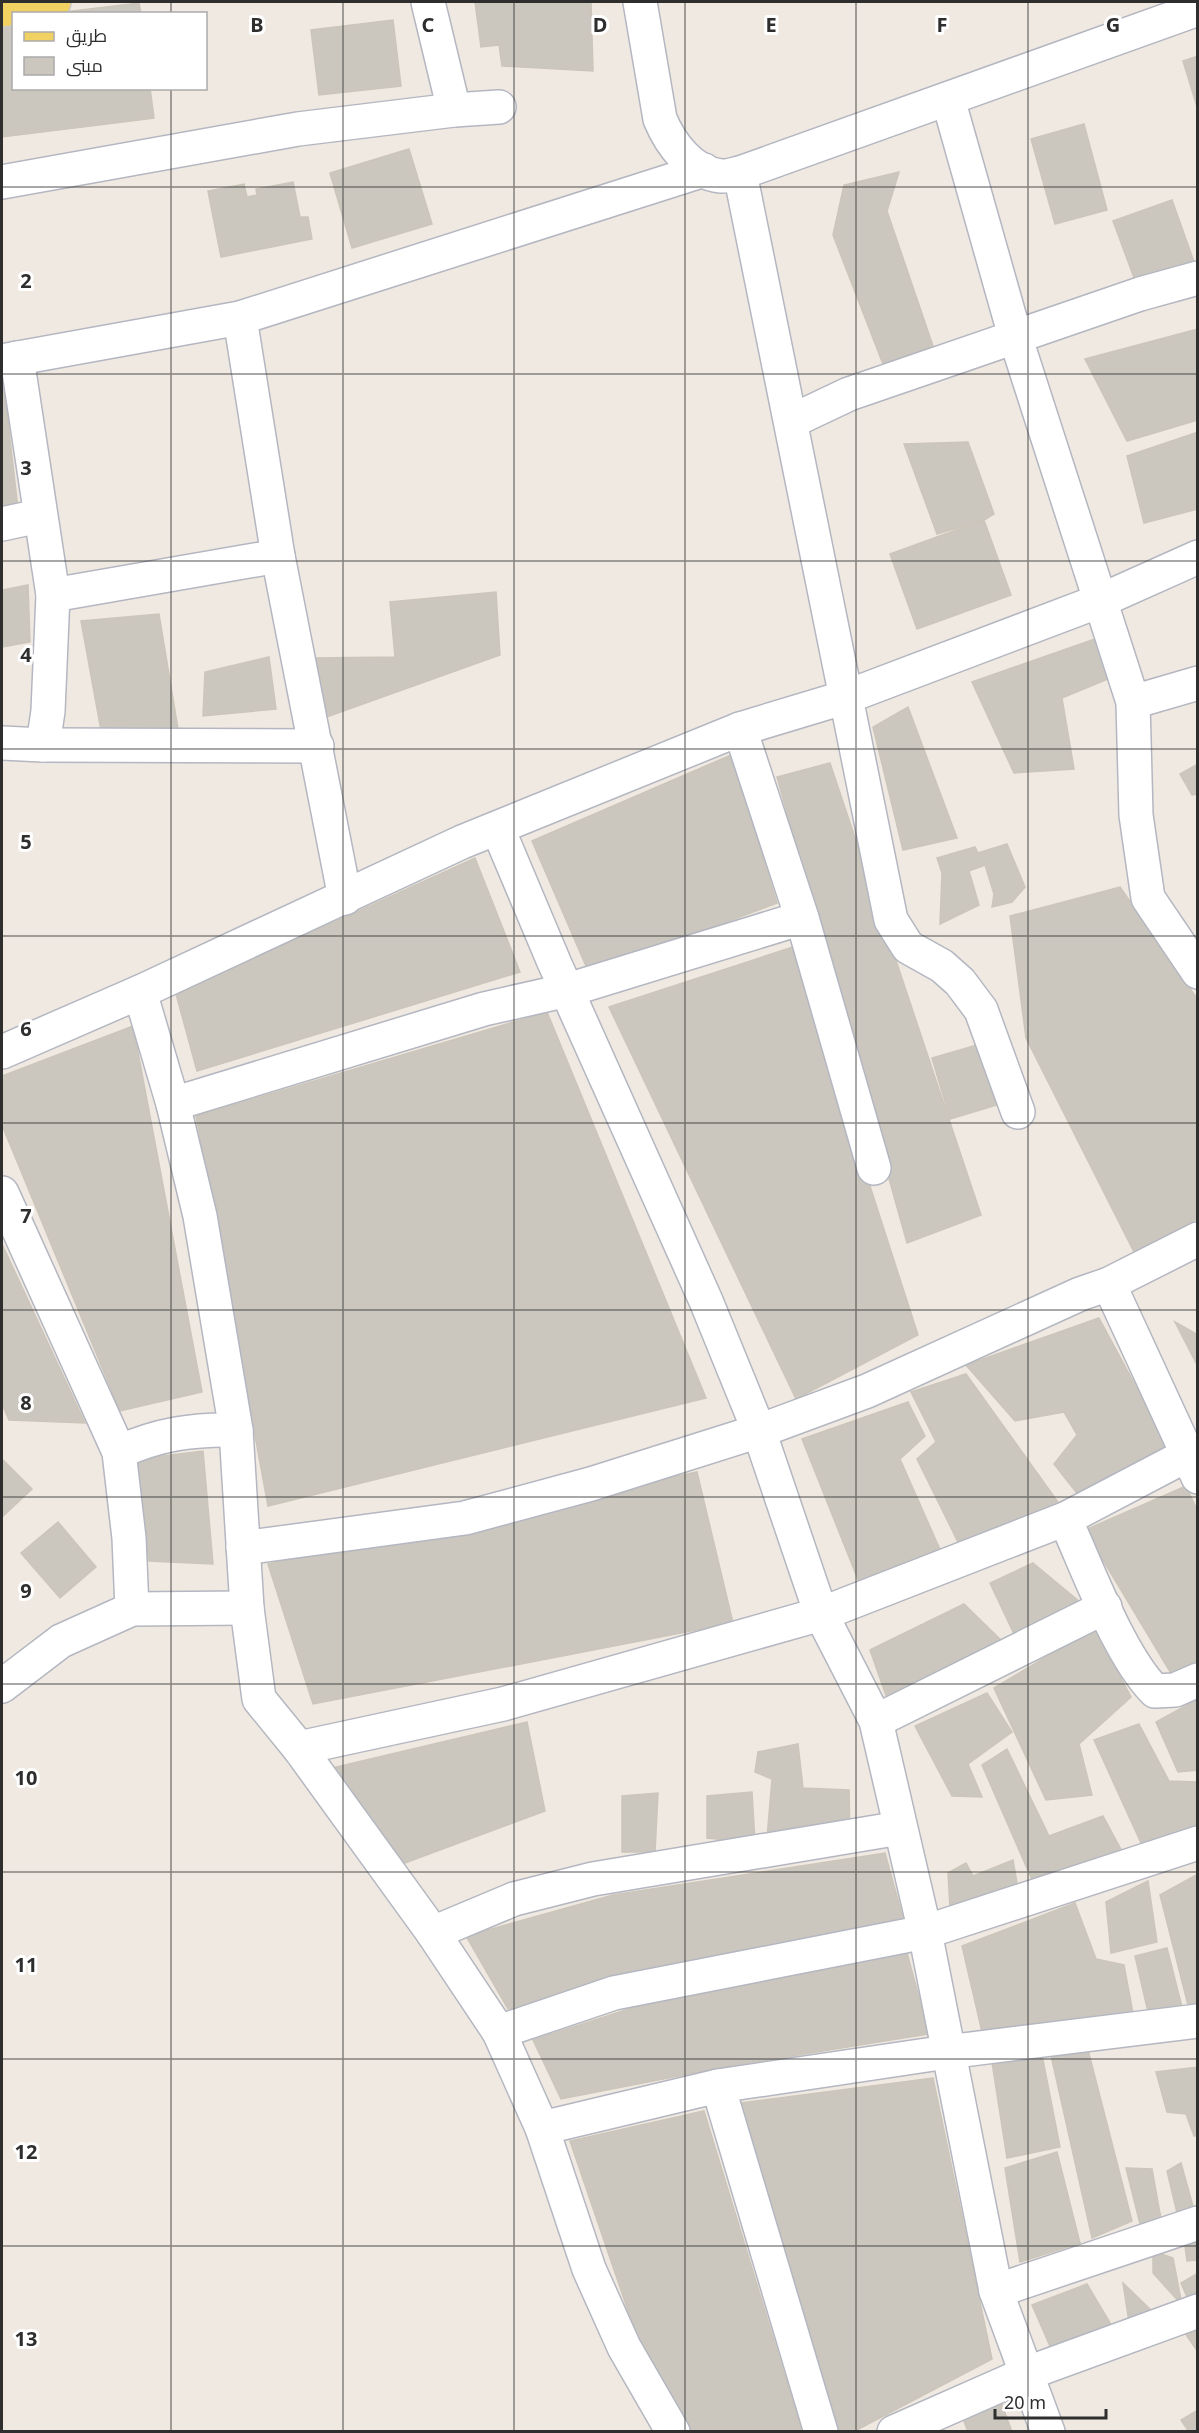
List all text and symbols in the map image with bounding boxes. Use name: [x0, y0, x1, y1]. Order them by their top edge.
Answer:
text: B: [250, 11, 264, 38]
text: C: [422, 11, 435, 38]
text: D: [593, 11, 607, 38]
text: E: [765, 11, 777, 38]
text: F: [937, 11, 947, 38]
text: G: [1106, 11, 1120, 38]
legend: [12, 12, 207, 90]
text: طريق: [66, 23, 107, 48]
text: مبنى: [66, 53, 103, 77]
text: 2: [20, 267, 32, 294]
text: 3: [20, 454, 32, 481]
text: 4: [20, 641, 32, 668]
text: 5: [20, 828, 32, 855]
text: 6: [20, 1015, 32, 1042]
text: 7: [20, 1202, 32, 1229]
text: 8: [20, 1389, 32, 1416]
text: 9: [20, 1577, 32, 1604]
text: 10: [15, 1764, 37, 1791]
text: 11: [15, 1951, 37, 1978]
text: 12: [15, 2138, 37, 2165]
text: 13: [15, 2325, 37, 2352]
scale bar: [995, 2382, 1106, 2420]
text: 20 m: [1004, 2390, 1046, 2414]

